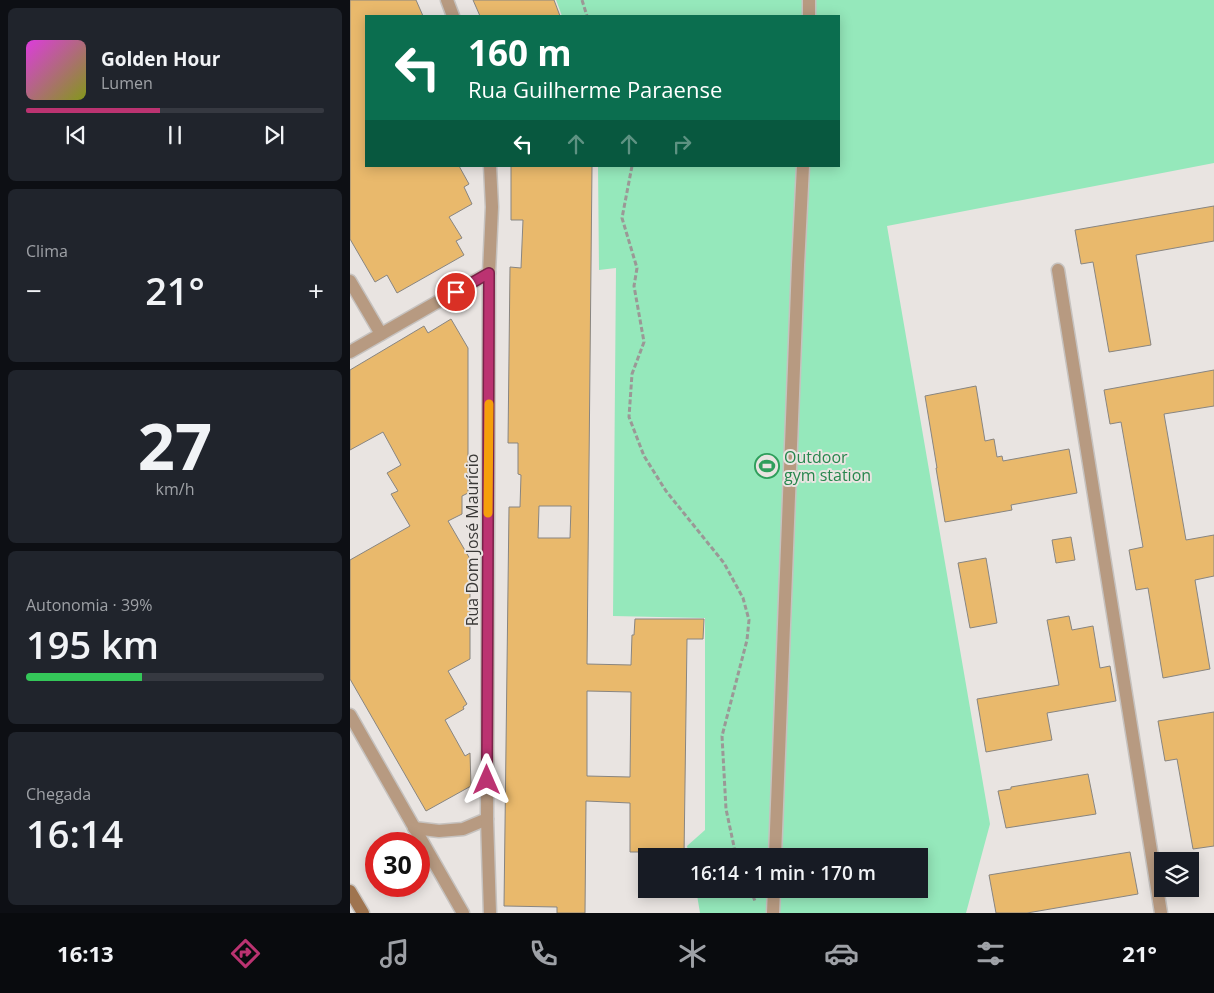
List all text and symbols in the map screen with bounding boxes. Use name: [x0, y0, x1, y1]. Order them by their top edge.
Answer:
text: 160 m: [468, 29, 572, 76]
icon: left: [385, 35, 450, 100]
text: Golden Hour: [101, 46, 220, 72]
text: Lumen: [101, 72, 153, 94]
text: Rua Guilherme Paraense: [468, 74, 722, 104]
icon: previous: [62, 121, 90, 149]
icon: pause: [161, 121, 189, 149]
icon: next: [260, 121, 288, 149]
icon: left: [509, 130, 537, 158]
icon: ahead: [562, 130, 590, 158]
icon: ahead: [615, 130, 643, 158]
icon: right: [668, 130, 696, 158]
text: Clima: [26, 240, 68, 262]
text: 21°: [145, 264, 205, 316]
text: −: [26, 271, 42, 309]
text: +: [308, 271, 324, 309]
pin: [435, 271, 477, 313]
icon: arrive: [442, 278, 470, 306]
text: 27: [138, 401, 212, 489]
place label: Outdoor gym station: [784, 446, 871, 486]
sports icon: Outdoor gym station: [754, 453, 780, 479]
street label: Rua Dom José Maurício: [461, 454, 483, 626]
text: km/h: [156, 478, 194, 500]
text: Autonomia · 39%: [26, 594, 152, 616]
text: 195 km: [26, 618, 159, 670]
position arrow: [460, 753, 512, 805]
text: Chegada: [26, 783, 91, 805]
text: 16:14: [26, 807, 123, 859]
speed limit sign: 30: [365, 832, 430, 897]
map controls: [1154, 852, 1199, 897]
button: layers: [1154, 852, 1199, 897]
text: 16:14 · 1 min · 170 m: [690, 860, 876, 886]
icon: directions: [228, 936, 263, 971]
icon: music: [377, 936, 412, 971]
icon: phone: [526, 936, 561, 971]
icon: climate: [675, 936, 710, 971]
icon: car: [824, 936, 859, 971]
icon: filters: [973, 936, 1008, 971]
text: 16:13: [57, 938, 114, 968]
text: 21°: [1122, 938, 1157, 968]

